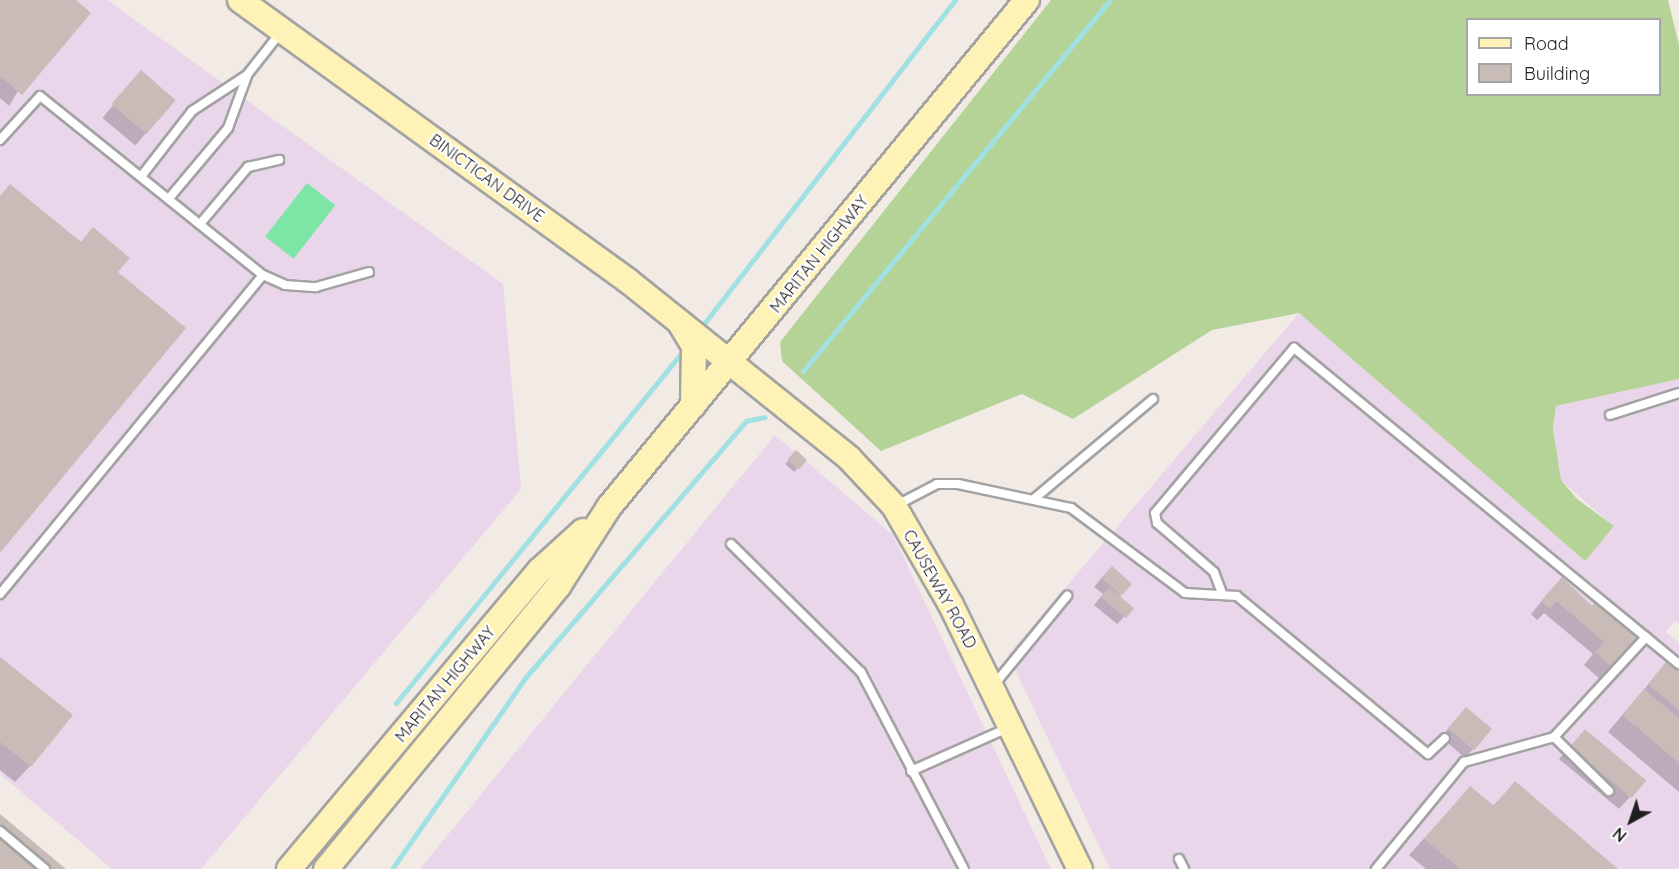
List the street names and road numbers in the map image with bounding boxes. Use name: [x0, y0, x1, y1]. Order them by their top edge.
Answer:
street label: BINICTICAN DRIVE: [426, 130, 548, 226]
street label: MARITAN HIGHWAY: [766, 191, 872, 317]
street label: CAUSEWAY ROAD: [899, 526, 981, 652]
street label: MARITAN HIGHWAY: [391, 622, 499, 746]

